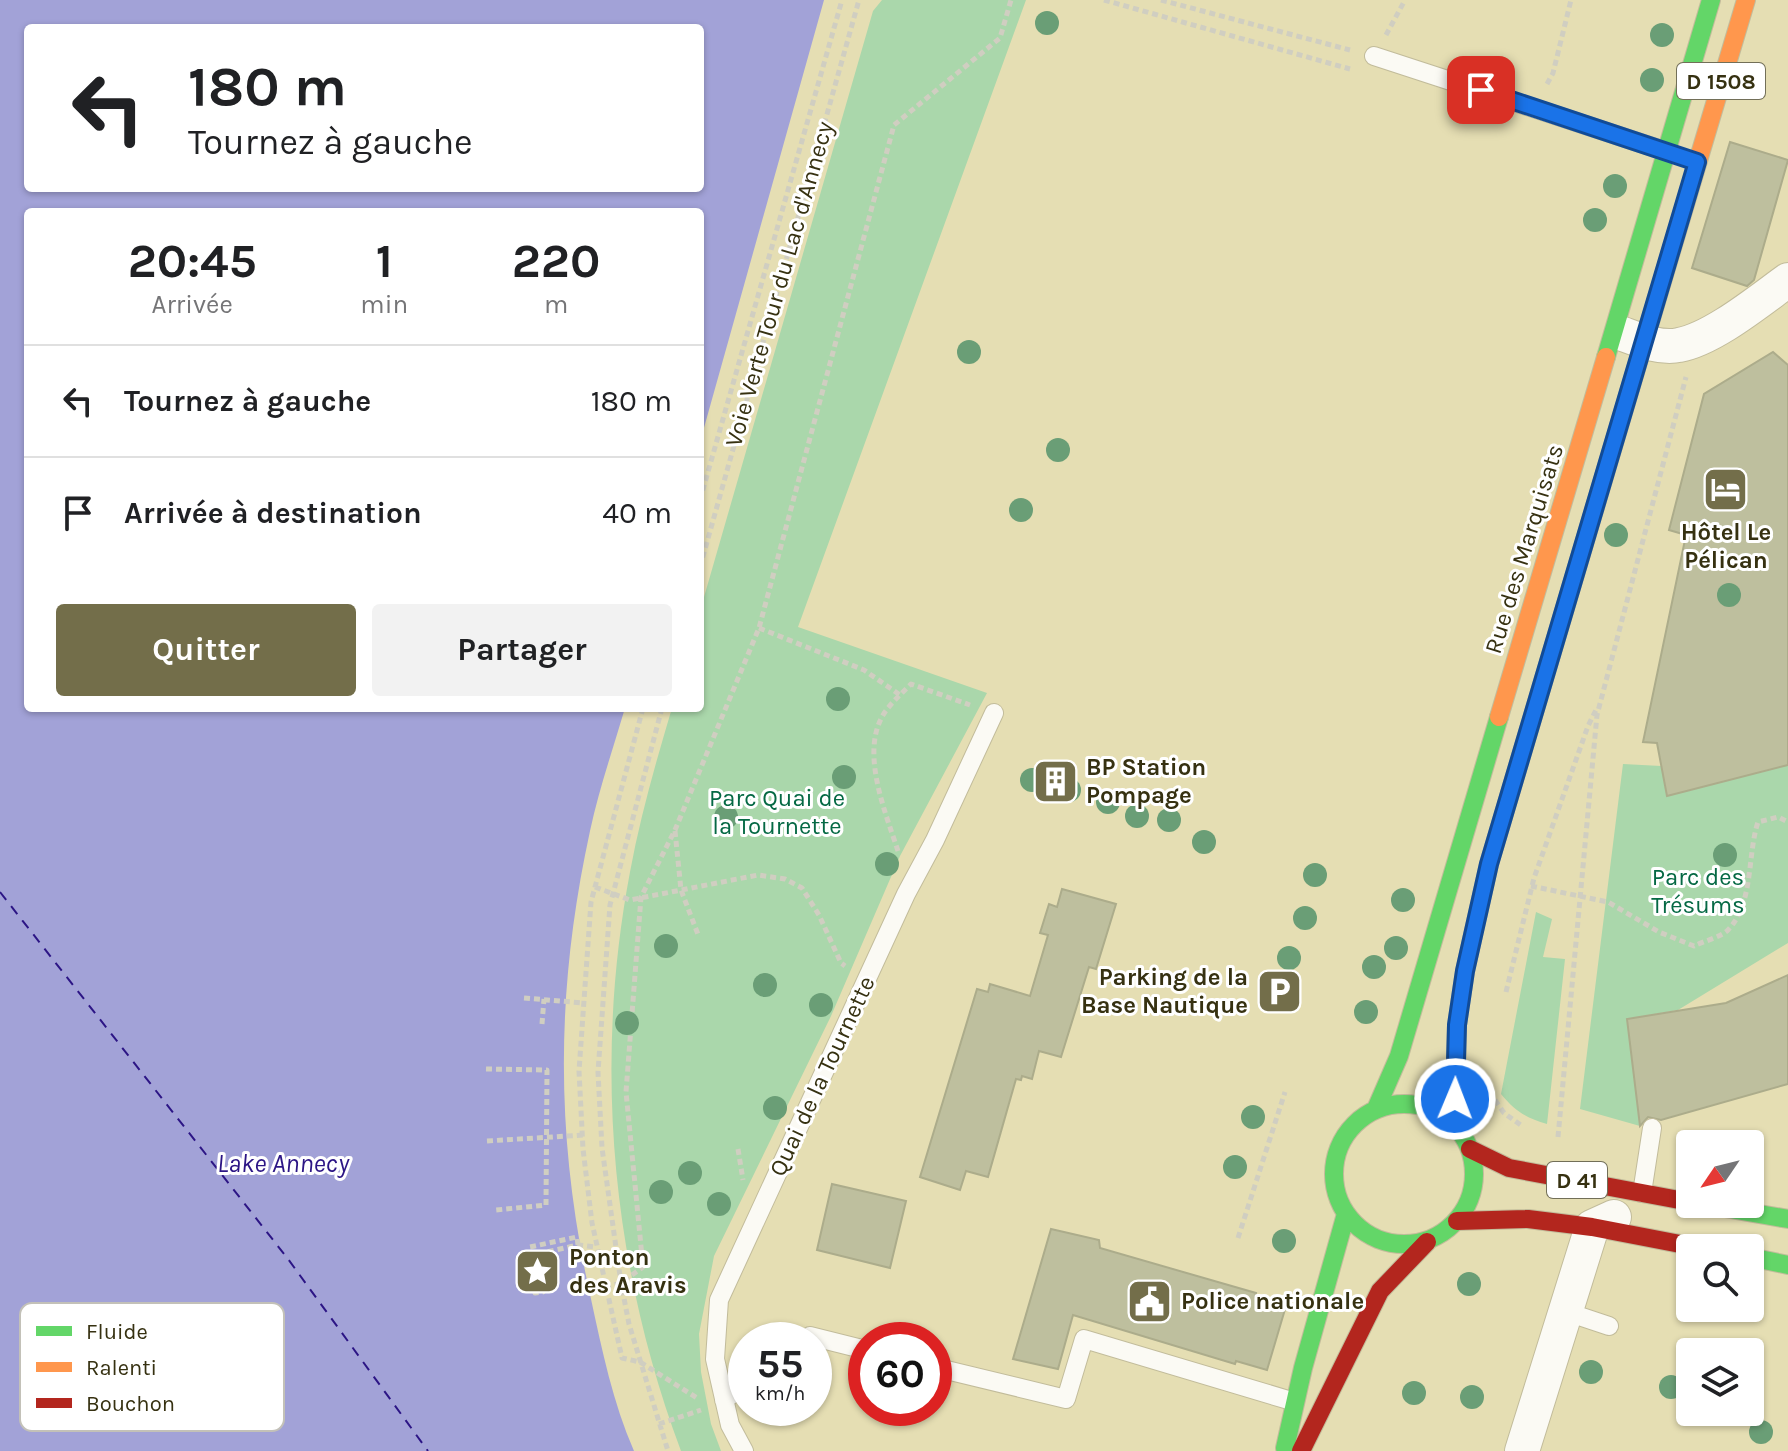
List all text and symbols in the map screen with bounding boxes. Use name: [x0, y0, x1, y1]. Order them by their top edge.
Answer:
text: 180 m: [188, 54, 347, 119]
icon: left: [56, 56, 160, 160]
pin: [1447, 56, 1515, 124]
road number: D 1508: [1677, 63, 1765, 99]
icon: arrive: [1459, 68, 1503, 112]
street label: Voie Verte Tour du Lac d'Annecy: [719, 118, 839, 450]
text: Tournez à gauche: [188, 121, 473, 163]
text: 20:45: [128, 233, 257, 289]
text: 1: [376, 233, 393, 289]
text: 220: [512, 233, 600, 289]
text: Arrivée: [152, 289, 233, 320]
text: min: [360, 289, 408, 320]
text: m: [544, 289, 568, 320]
icon: left: [56, 379, 100, 423]
text: Tournez à gauche: [124, 383, 371, 419]
text: 180 m: [591, 383, 672, 419]
street label: Rue des Marquisats: [1479, 441, 1569, 657]
hotel icon: Hôtel Le Pélican: [1702, 466, 1750, 514]
icon: arrive: [56, 491, 100, 535]
text: Arrivée à destination: [124, 495, 422, 531]
text: 40 m: [602, 495, 672, 531]
place label: Hôtel Le Pélican: [1681, 518, 1771, 574]
button: Quitter: [56, 604, 356, 696]
button: Partager: [372, 604, 672, 696]
place label: BP Station Pompage: [1086, 753, 1206, 809]
building icon: BP Station Pompage: [1031, 757, 1079, 805]
park label: Parc Quai de la Tournette: [709, 784, 845, 840]
park label: Parc des Trésums: [1651, 863, 1745, 919]
place label: Parking de la Base Nautique: [1081, 963, 1248, 1019]
parking icon: Parking de la Base Nautique: [1255, 967, 1303, 1015]
street label: Quai de la Tournette: [763, 971, 881, 1181]
position arrow: [1413, 1057, 1497, 1141]
north arrow: [1676, 1130, 1764, 1218]
map controls: [1676, 1130, 1764, 1426]
water label: Lake Annecy: [217, 1148, 350, 1179]
road number: D 41: [1547, 1162, 1607, 1198]
button: search: [1676, 1234, 1764, 1322]
place label: Ponton des Aravis: [569, 1243, 687, 1299]
place icon: Ponton des Aravis: [514, 1247, 562, 1295]
public building icon: Police nationale: [1126, 1277, 1174, 1325]
place label: Police nationale: [1181, 1287, 1364, 1315]
legend: [20, 1303, 284, 1431]
text: Fluide: [86, 1319, 148, 1345]
speed limit sign: 60: [848, 1322, 952, 1426]
button: layers: [1676, 1338, 1764, 1426]
text: 55: [757, 1340, 803, 1387]
text: Ralenti: [86, 1355, 157, 1381]
text: km/h: [755, 1382, 805, 1405]
text: Bouchon: [86, 1391, 175, 1417]

